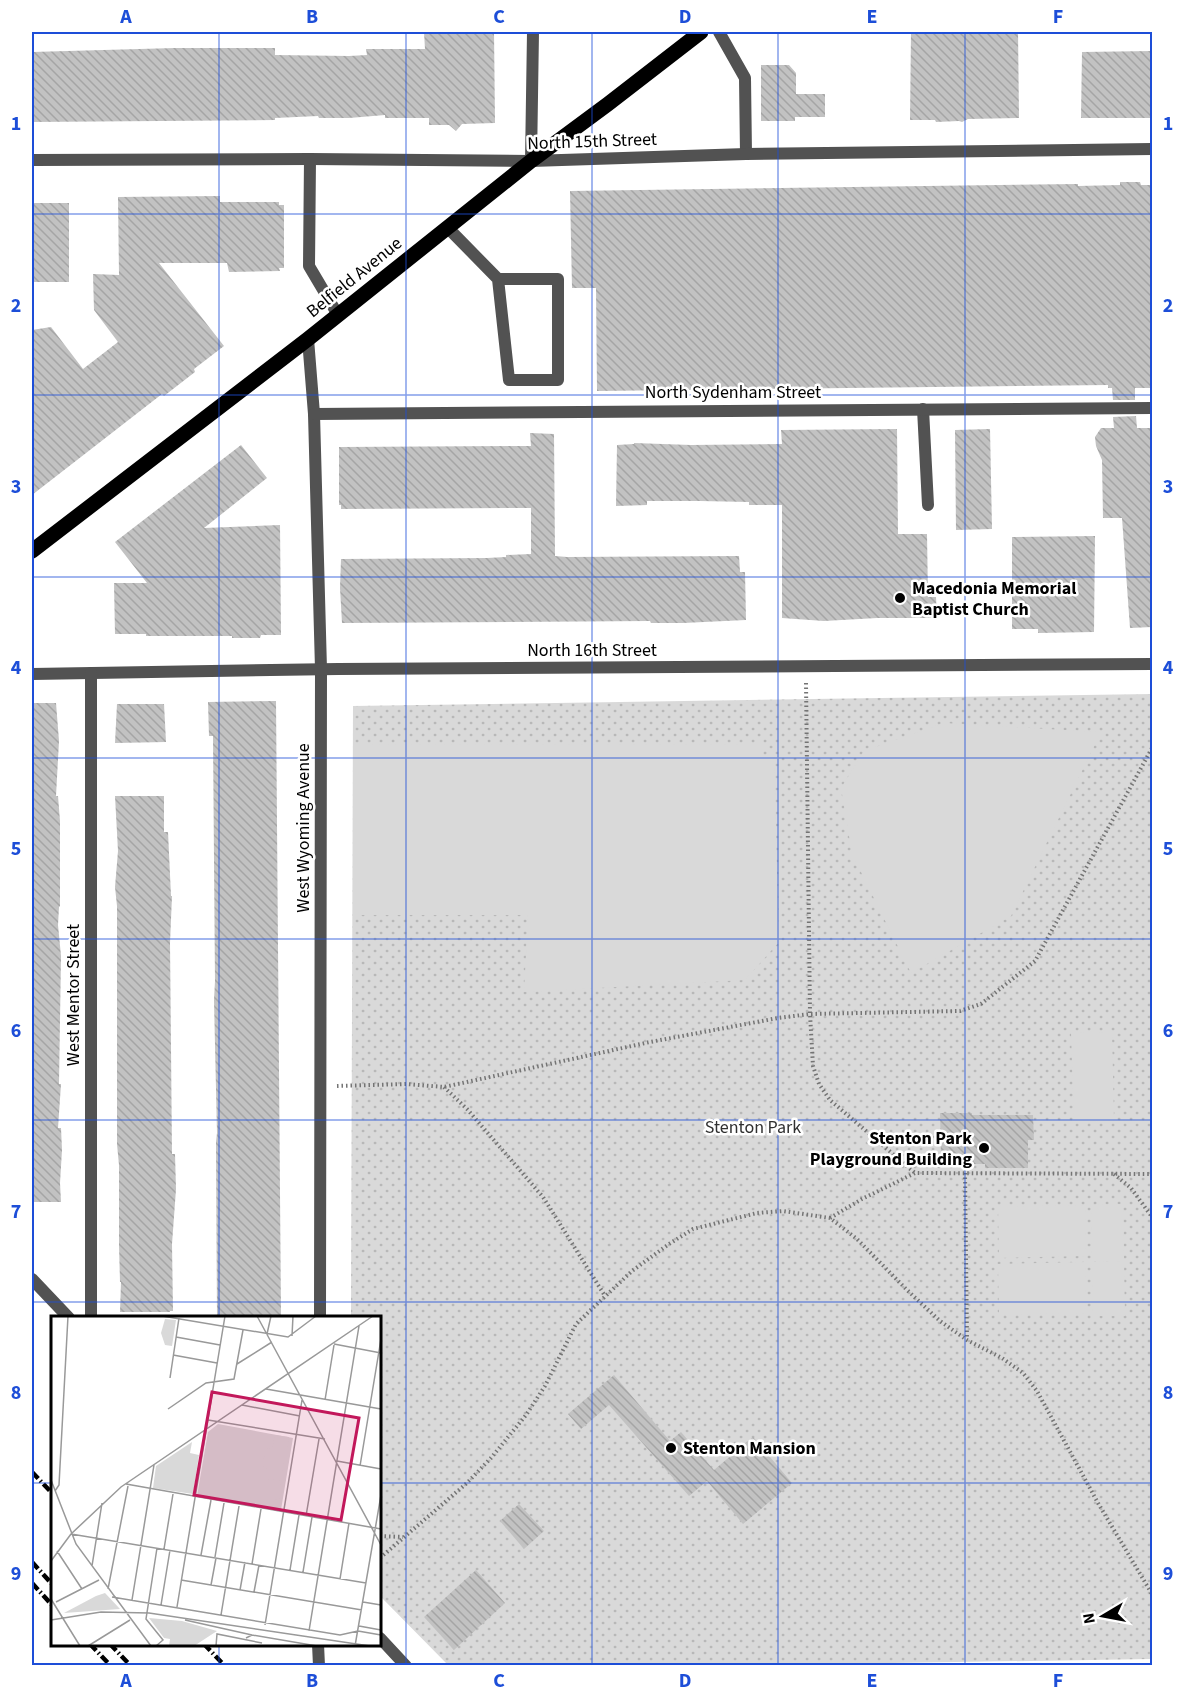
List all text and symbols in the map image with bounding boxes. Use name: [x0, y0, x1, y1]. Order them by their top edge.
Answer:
text: A: [119, 3, 132, 31]
text: B: [306, 3, 318, 31]
text: C: [493, 3, 505, 31]
text: D: [679, 3, 691, 31]
text: E: [867, 3, 877, 31]
text: F: [1053, 3, 1063, 31]
text: 1: [11, 110, 21, 138]
text: 1: [1163, 110, 1173, 138]
street label: North 15th Street: [527, 127, 657, 156]
street label: Belfield Avenue: [301, 231, 407, 324]
text: 2: [11, 292, 21, 320]
text: 2: [1163, 292, 1173, 320]
street label: North Sydenham Street: [645, 380, 821, 405]
text: 3: [11, 473, 21, 501]
text: 3: [1163, 473, 1173, 501]
place label: Macedonia Memorial Baptist Church: [912, 576, 1076, 622]
marker: Macedonia Memorial Baptist Church: [893, 591, 907, 605]
street label: North 16th Street: [527, 638, 657, 663]
text: 4: [11, 654, 22, 682]
text: 4: [1163, 654, 1174, 682]
street label: West Wyoming Avenue: [291, 743, 316, 913]
text: 5: [11, 835, 21, 863]
text: 5: [1163, 835, 1173, 863]
street label: West Mentor Street: [61, 924, 86, 1066]
text: 6: [11, 1017, 21, 1045]
text: 6: [1163, 1017, 1173, 1045]
park label: Stenton Park: [705, 1115, 801, 1140]
place label: Stenton Park Playground Building: [810, 1126, 972, 1172]
marker: Stenton Park Playground Building: [977, 1141, 991, 1155]
text: 7: [11, 1198, 21, 1226]
text: 7: [1163, 1198, 1173, 1226]
inset map: [51, 1316, 381, 1646]
text: 8: [11, 1379, 21, 1407]
text: 8: [1163, 1379, 1173, 1407]
place label: Stenton Mansion: [683, 1436, 816, 1461]
marker: Stenton Mansion: [664, 1441, 678, 1455]
text: 9: [11, 1560, 21, 1588]
text: 9: [1163, 1560, 1173, 1588]
north arrow: [1073, 1586, 1133, 1646]
text: N: [1077, 1611, 1101, 1626]
text: A: [119, 1667, 132, 1695]
text: B: [306, 1667, 318, 1695]
text: C: [493, 1667, 505, 1695]
text: D: [679, 1667, 691, 1695]
text: E: [867, 1667, 877, 1695]
text: F: [1053, 1667, 1063, 1695]

